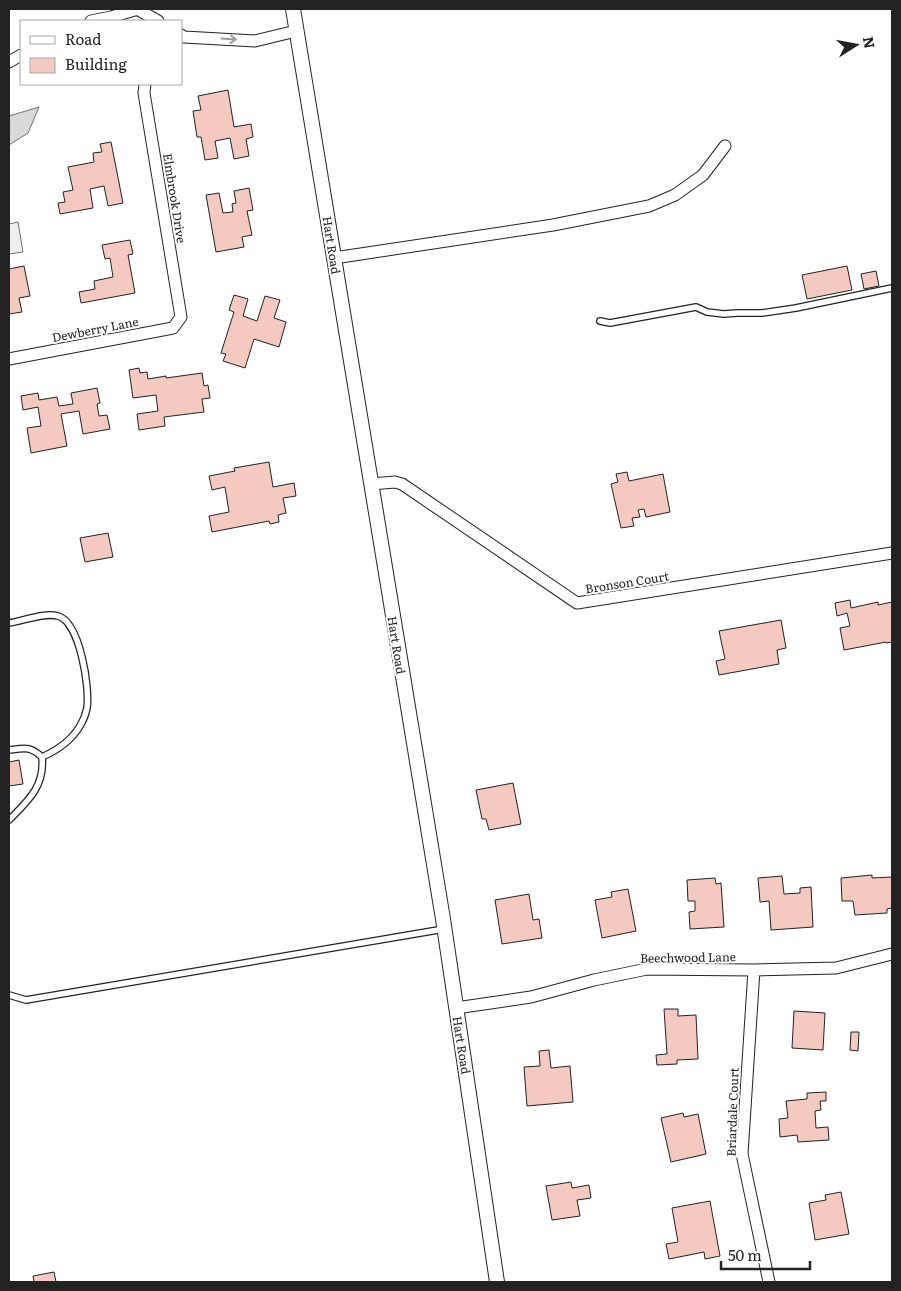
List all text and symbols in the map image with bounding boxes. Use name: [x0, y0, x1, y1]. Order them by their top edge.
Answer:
legend: [20, 20, 182, 85]
north arrow: [831, 20, 881, 70]
text: Road: [65, 27, 101, 50]
one-way arrow: [221, 35, 237, 44]
text: N: [859, 35, 881, 50]
text: Building: [65, 52, 127, 75]
street label: Elmbrook Drive: [159, 152, 191, 244]
street label: Hart Road: [319, 215, 346, 276]
street label: Dewberry Lane: [50, 312, 140, 346]
street label: Bronson Court: [584, 566, 670, 597]
street label: Hart Road: [384, 615, 411, 676]
street label: Beechwood Lane: [640, 947, 736, 967]
street label: Hart Road: [449, 1015, 476, 1076]
street label: Briardale Court: [721, 1067, 743, 1157]
scale bar: [721, 1238, 810, 1270]
text: 50 m: [728, 1243, 762, 1266]

